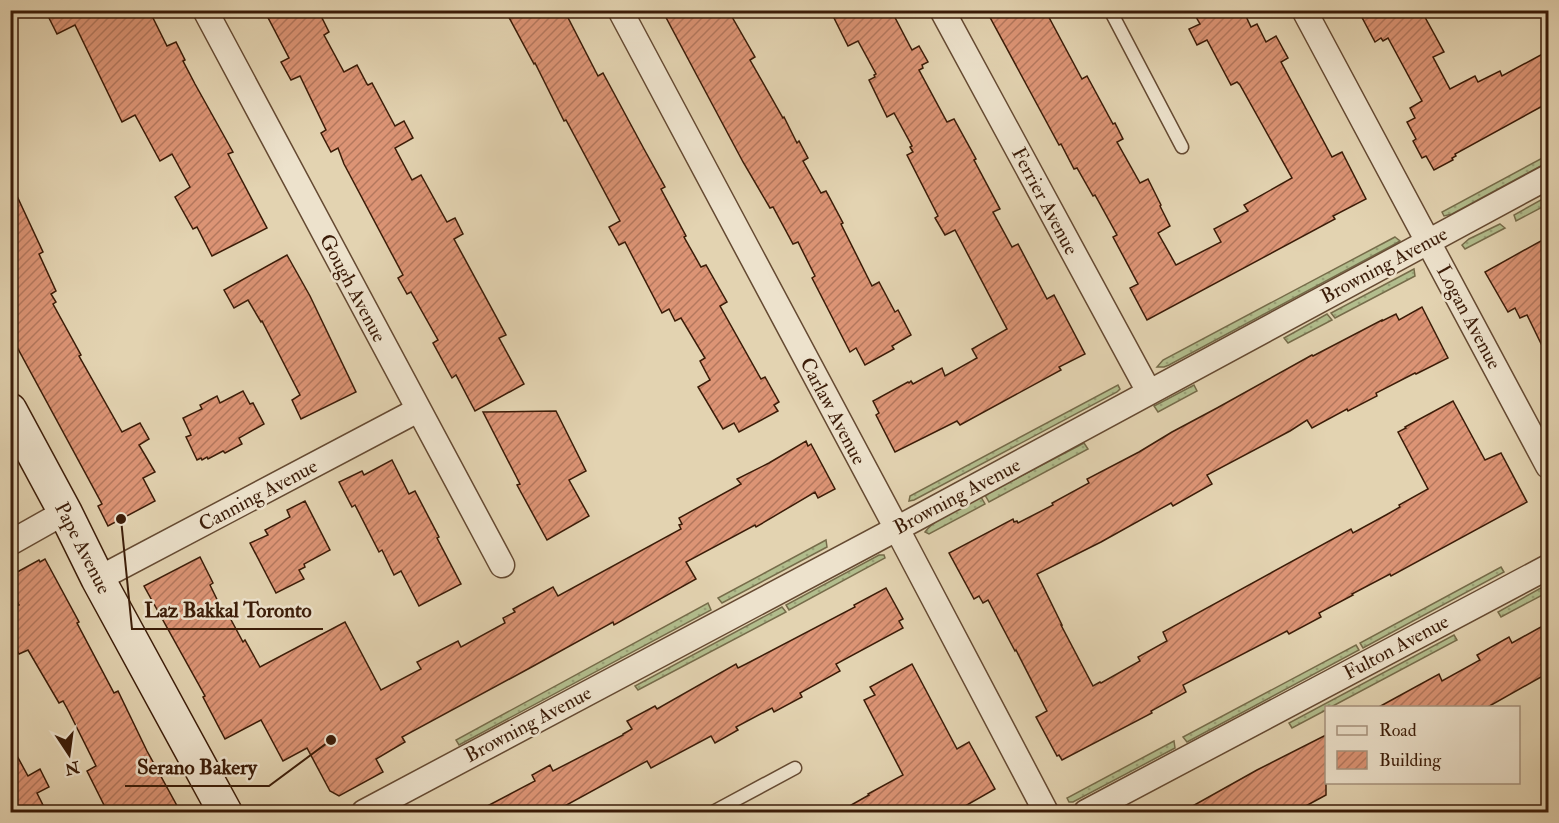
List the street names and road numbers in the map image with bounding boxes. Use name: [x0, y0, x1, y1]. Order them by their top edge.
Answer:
street label: Ferrier Avenue: [1006, 143, 1084, 259]
street label: Browning Avenue: [1316, 221, 1452, 309]
street label: Gough Avenue: [314, 229, 392, 347]
street label: Logan Avenue: [1431, 260, 1507, 374]
street label: Carlaw Avenue: [794, 353, 872, 469]
street label: Browning Avenue: [889, 452, 1025, 540]
street label: Canning Avenue: [194, 453, 322, 537]
street label: Pape Avenue: [48, 498, 117, 599]
street label: Fulton Avenue: [1339, 609, 1453, 685]
street label: Browning Avenue: [460, 680, 596, 768]

